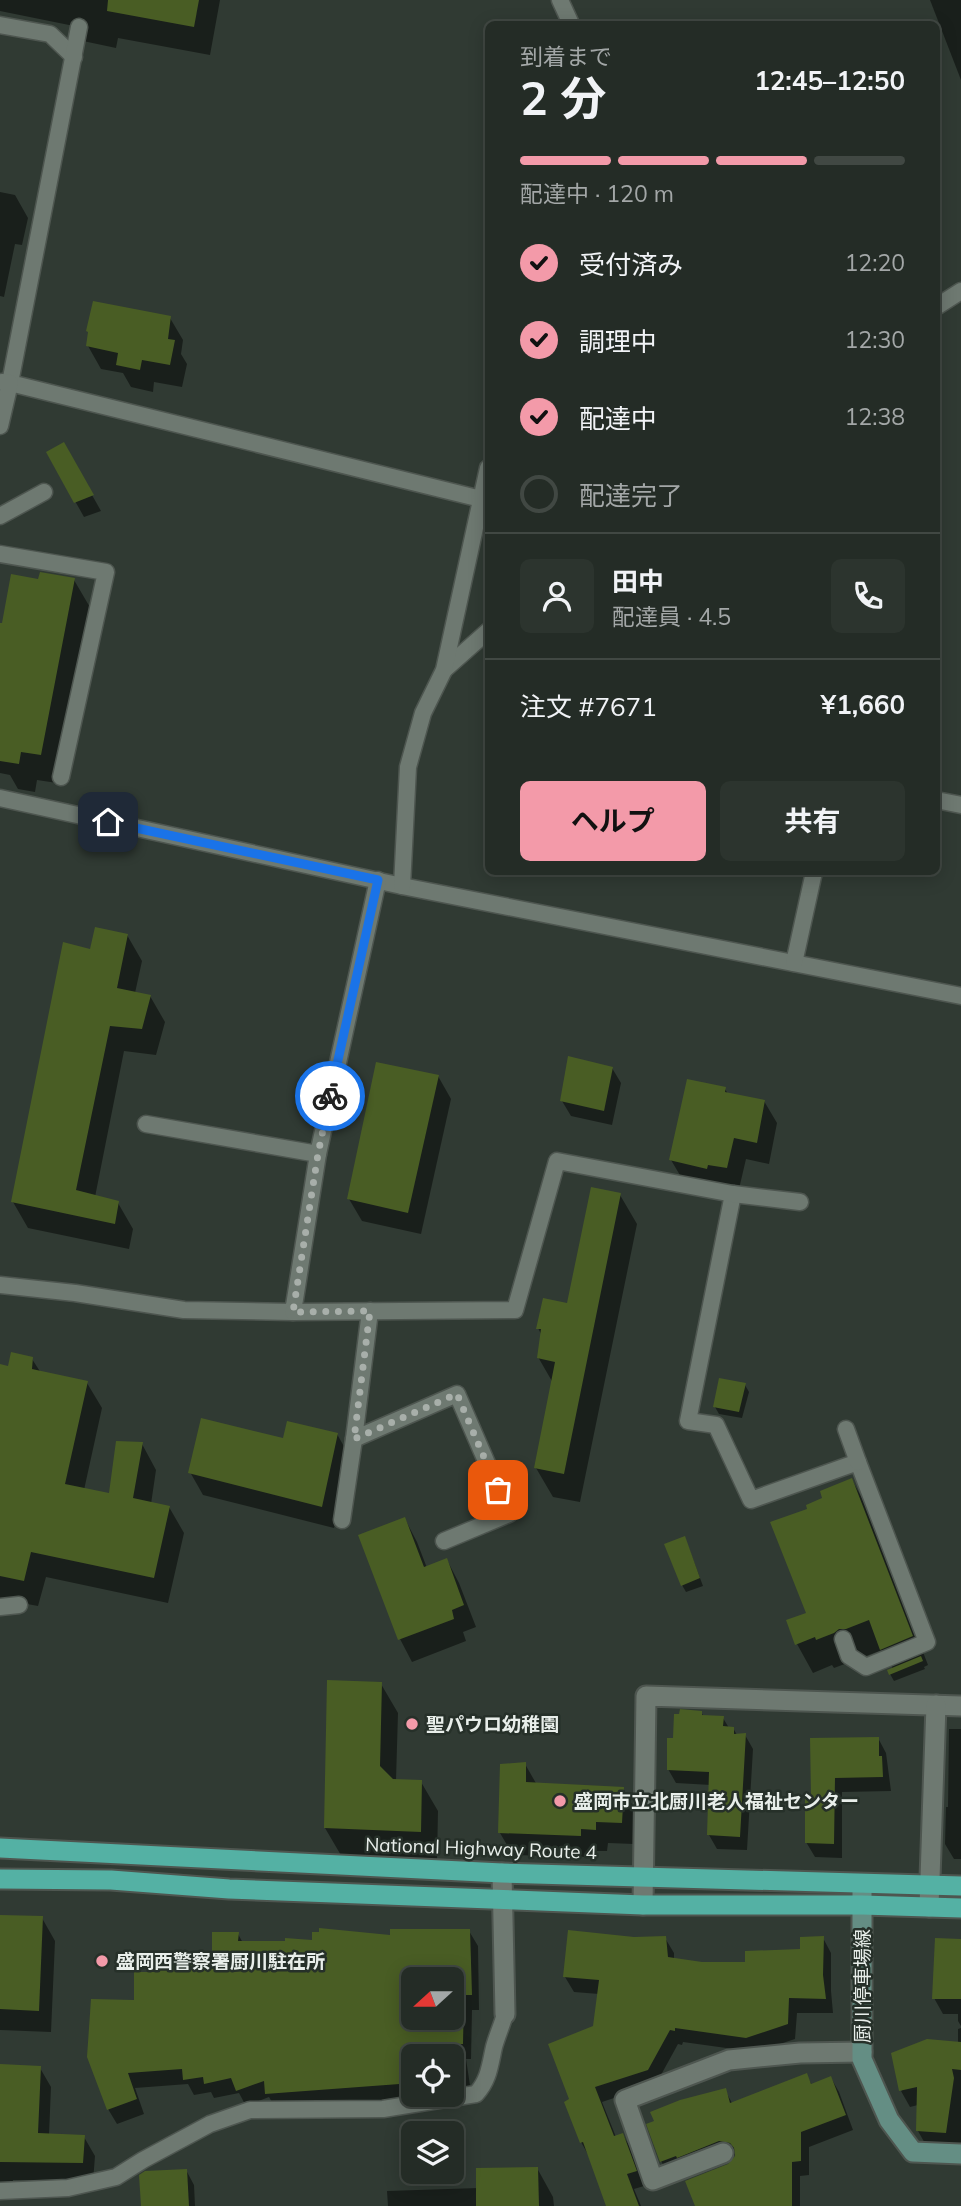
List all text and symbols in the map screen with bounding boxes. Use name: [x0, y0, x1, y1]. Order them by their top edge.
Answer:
text: 到着まで: [520, 42, 612, 71]
text: 12:45–12:50: [754, 64, 905, 97]
text: 2 分: [520, 69, 606, 127]
text: 配達中 · 120 m: [520, 179, 674, 208]
icon: check: [520, 244, 558, 282]
text: 受付済み: [579, 248, 683, 281]
text: 12:20: [845, 248, 905, 277]
icon: check: [520, 321, 558, 359]
text: 調理中: [579, 325, 657, 358]
text: 12:30: [845, 325, 905, 354]
icon: check: [520, 398, 558, 436]
text: 配達中: [579, 402, 657, 435]
text: 12:38: [845, 402, 905, 431]
text: 配達完了: [579, 479, 683, 512]
button: person: [520, 559, 594, 633]
button: phone: [831, 559, 905, 633]
text: 田中: [612, 565, 664, 598]
text: 配達員 · 4.5: [612, 602, 731, 631]
text: ¥1,660: [821, 688, 905, 721]
text: 注文 #7671: [520, 690, 657, 723]
button: ヘルプ: [520, 781, 706, 861]
button: 共有: [720, 781, 905, 861]
pin: [78, 792, 138, 852]
icon: home: [89, 803, 127, 841]
courier: [295, 1061, 365, 1131]
icon: bike: [311, 1077, 349, 1115]
pin: [468, 1460, 528, 1520]
icon: bag: [479, 1471, 517, 1509]
place label: 聖パウロ幼稚園: [426, 1712, 559, 1736]
marker: 聖パウロ幼稚園: [404, 1716, 420, 1732]
place label: 盛岡市立北厨川老人福祉センター: [574, 1789, 859, 1813]
marker: 盛岡市立北厨川老人福祉センター: [552, 1793, 568, 1809]
street label: National Highway Route 4: [365, 1832, 597, 1864]
street label: 厨川停車場線: [850, 1929, 874, 2043]
place label: 盛岡西警察署厨川駐在所: [116, 1949, 325, 1973]
marker: 盛岡西警察署厨川駐在所: [94, 1953, 110, 1969]
north arrow: [401, 1967, 464, 2030]
map controls: [401, 1967, 464, 2184]
button: locate: [401, 2044, 464, 2107]
button: layers: [401, 2121, 464, 2184]

